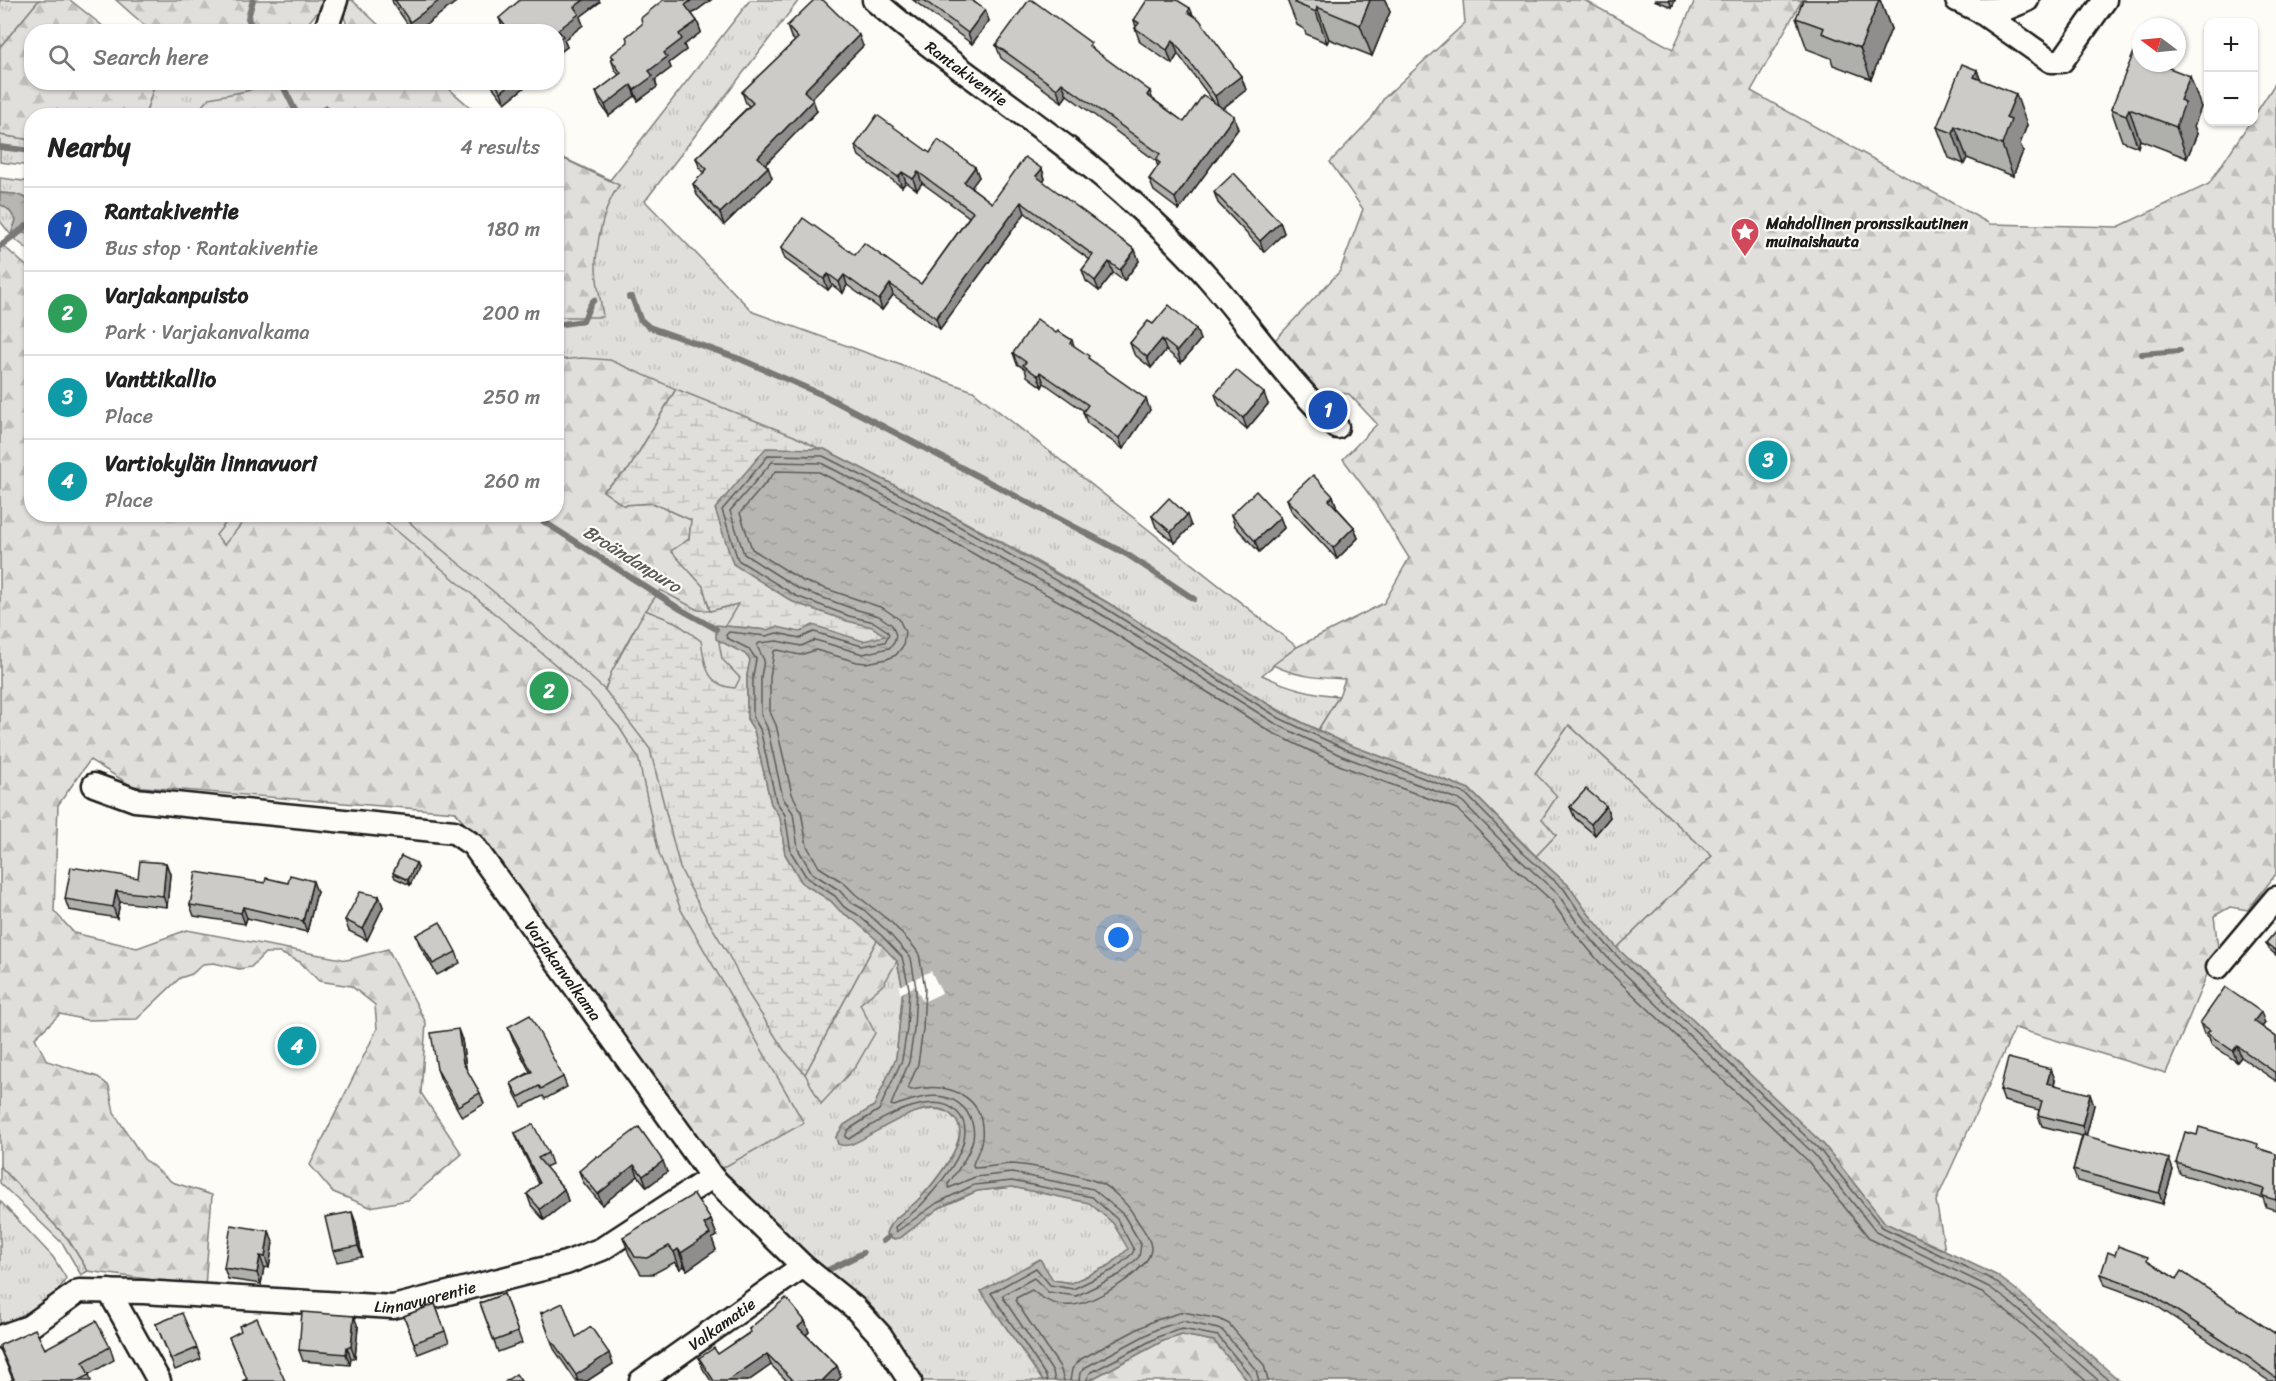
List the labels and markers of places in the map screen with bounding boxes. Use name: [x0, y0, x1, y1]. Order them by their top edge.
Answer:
place label: Mahdollinen pronssikautinen muinaishauta: [1765, 209, 1969, 256]
place icon: Mahdollinen pronssikautinen muinaishauta: [1729, 216, 1761, 258]
pin: 1: [1308, 388, 1348, 432]
pin: 3: [1748, 438, 1788, 482]
pin: 2: [530, 668, 568, 714]
pin: 4: [278, 1024, 316, 1068]

